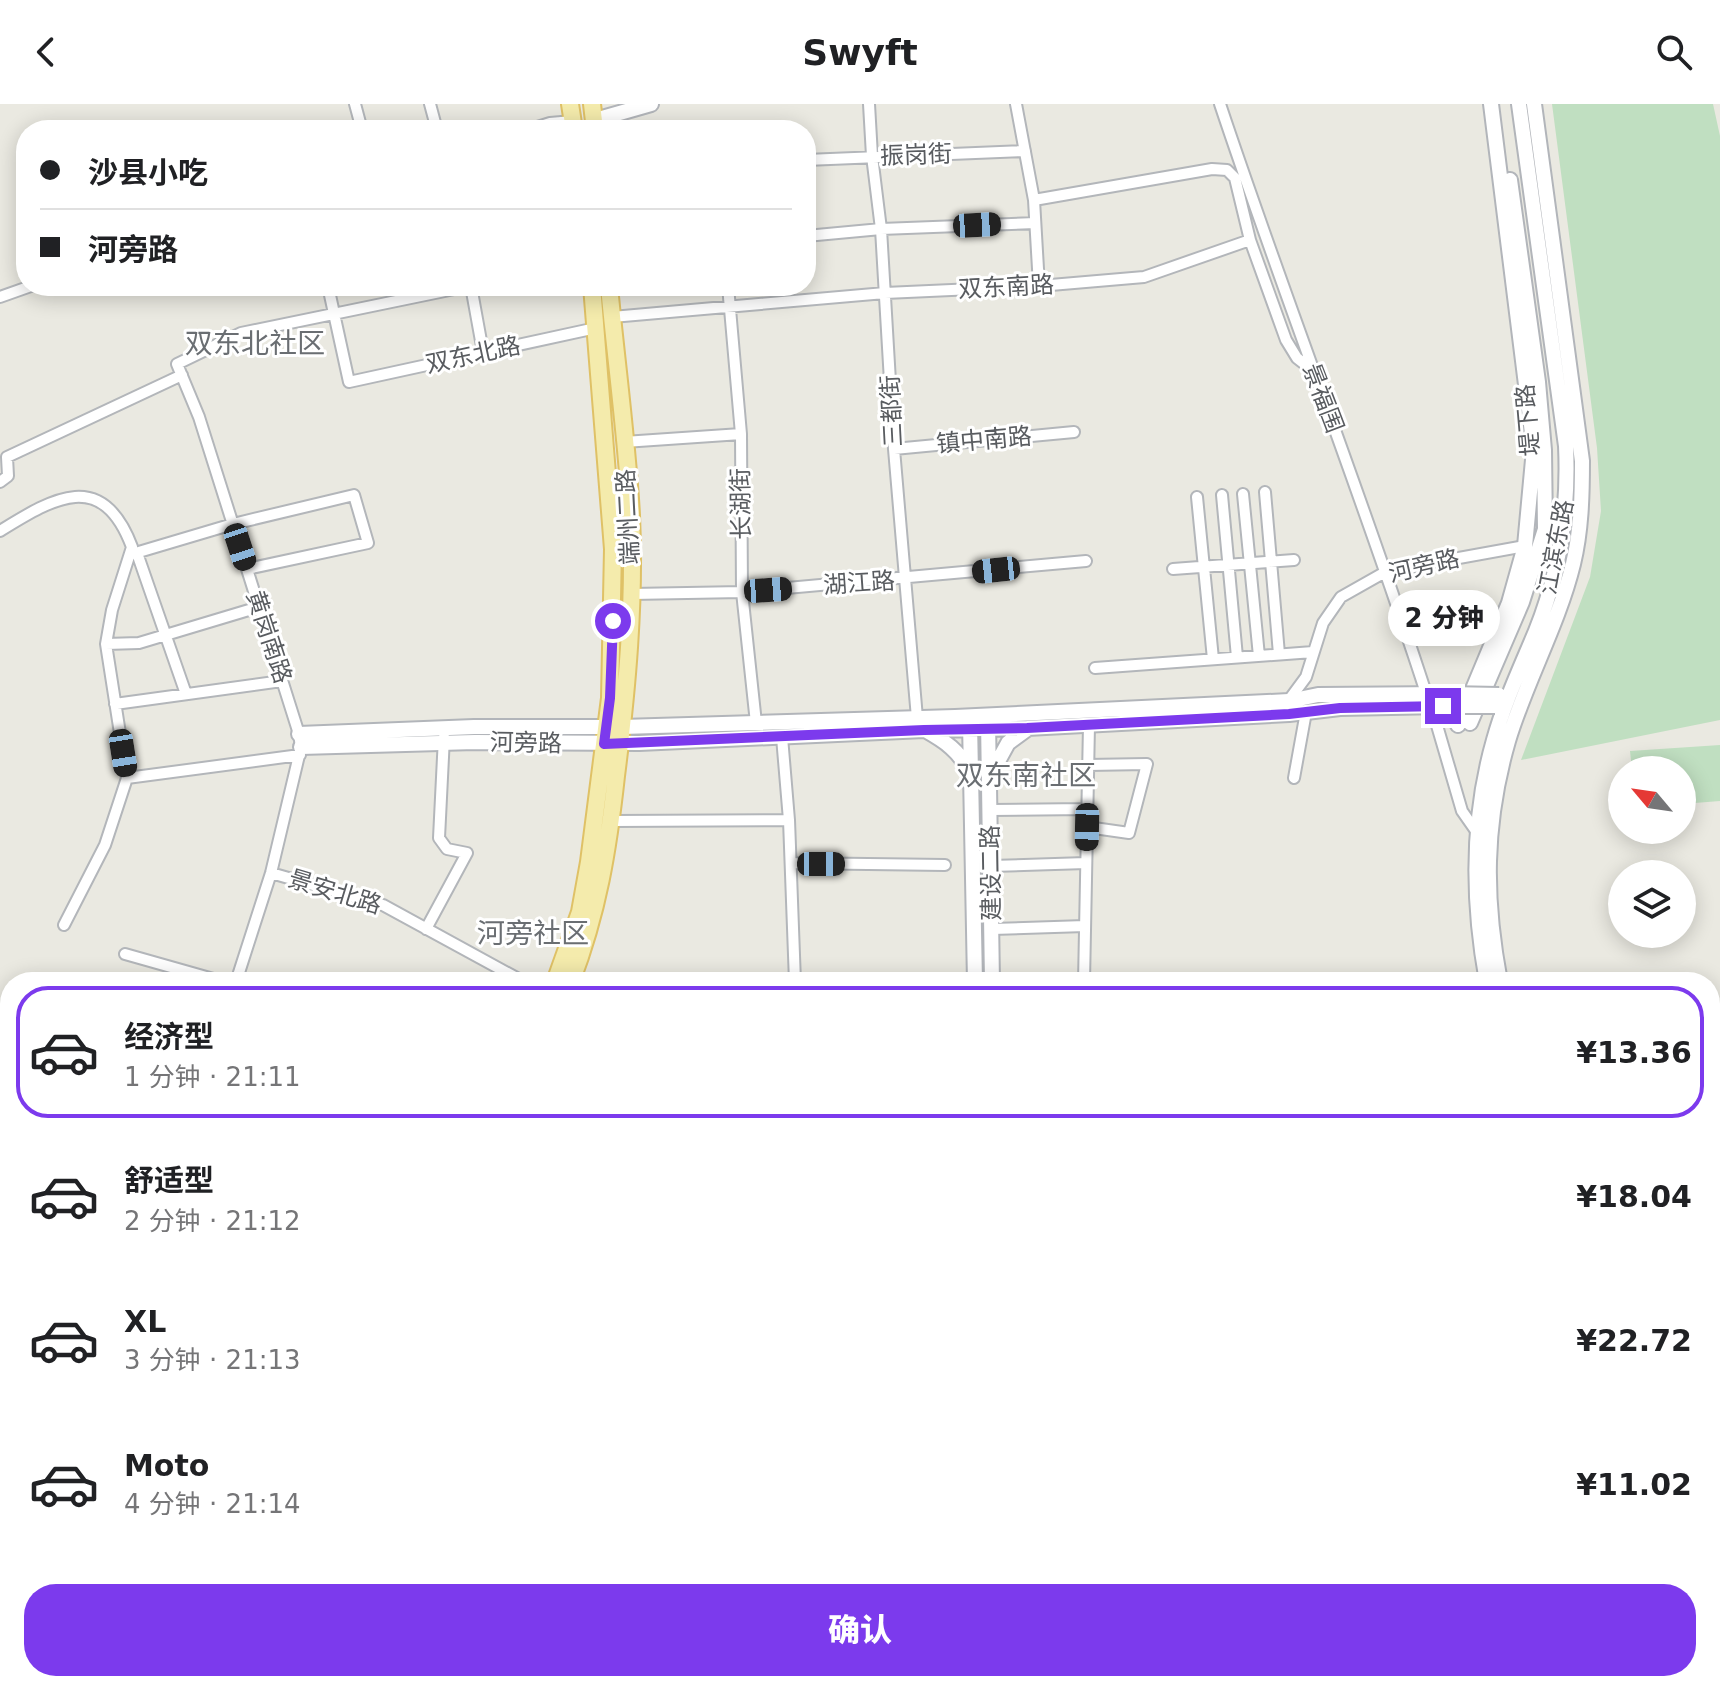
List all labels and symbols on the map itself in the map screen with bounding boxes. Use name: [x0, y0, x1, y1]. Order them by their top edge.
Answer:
street label: 振岗街: [880, 140, 952, 170]
car: [952, 212, 1002, 238]
street label: 双东南路: [957, 271, 1055, 303]
district label: 双东北社区: [185, 327, 325, 360]
street label: 双东北路: [423, 331, 523, 379]
street label: 景福围: [1297, 359, 1349, 437]
street label: 三都街: [876, 374, 908, 448]
street label: 堤下路: [1511, 383, 1545, 457]
street label: 镇中南路: [935, 422, 1033, 458]
street label: 端州二路: [612, 468, 644, 566]
street label: 长湖街: [726, 468, 756, 540]
street label: 江滨东路: [1533, 497, 1579, 597]
car: [221, 520, 259, 574]
street label: 河旁路: [1386, 544, 1462, 588]
car: [971, 556, 1021, 584]
street label: 湖江路: [822, 567, 896, 599]
car: [743, 576, 793, 604]
street label: 黄岗南路: [241, 587, 297, 687]
callout: 2 分钟: [1387, 590, 1499, 646]
route start: [595, 603, 631, 639]
route end: [1425, 688, 1461, 724]
car: [107, 727, 139, 779]
street label: 河旁路: [490, 728, 562, 758]
north arrow: [1608, 756, 1696, 844]
district label: 双东南社区: [956, 759, 1096, 792]
car: [1075, 803, 1099, 851]
street label: 建设二路: [976, 825, 1006, 921]
car: [797, 852, 845, 876]
street label: 景安北路: [285, 865, 385, 919]
district label: 河旁社区: [477, 917, 589, 950]

